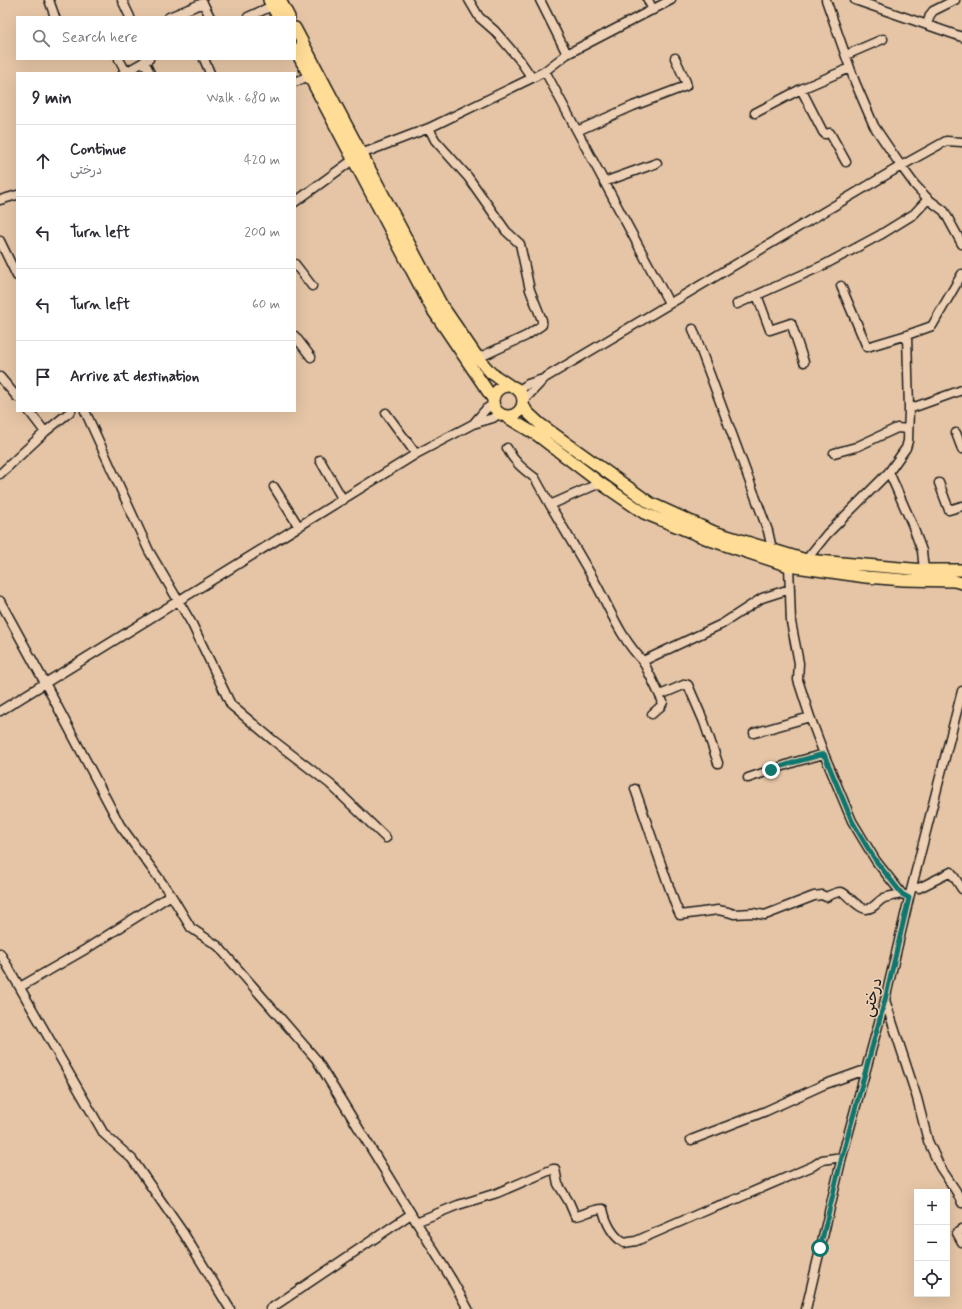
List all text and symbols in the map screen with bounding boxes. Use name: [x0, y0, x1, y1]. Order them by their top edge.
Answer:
search box: [16, 16, 296, 60]
icon: search: [30, 27, 52, 49]
text: Search here: [62, 28, 138, 48]
text: 9 min: [32, 87, 72, 109]
text: Walk · 680 m: [206, 90, 280, 107]
text: Continue: [70, 140, 126, 160]
icon: ahead: [32, 150, 54, 172]
text: 420 m: [244, 152, 280, 169]
text: درختی: [70, 162, 102, 179]
icon: left: [32, 222, 54, 244]
text: Turn left: [70, 223, 130, 243]
text: 200 m: [245, 224, 280, 241]
icon: left: [32, 294, 54, 316]
text: Turn left: [70, 295, 130, 315]
text: 60 m: [252, 296, 280, 313]
icon: arrive: [32, 366, 54, 388]
text: Arrive at destination: [70, 367, 199, 387]
route end: [762, 761, 780, 779]
street label: درختی: [857, 975, 888, 1019]
map controls: [914, 1189, 950, 1297]
button: +: [914, 1189, 950, 1225]
button: −: [914, 1225, 950, 1261]
route start: [811, 1239, 829, 1257]
button: locate: [914, 1261, 950, 1297]

